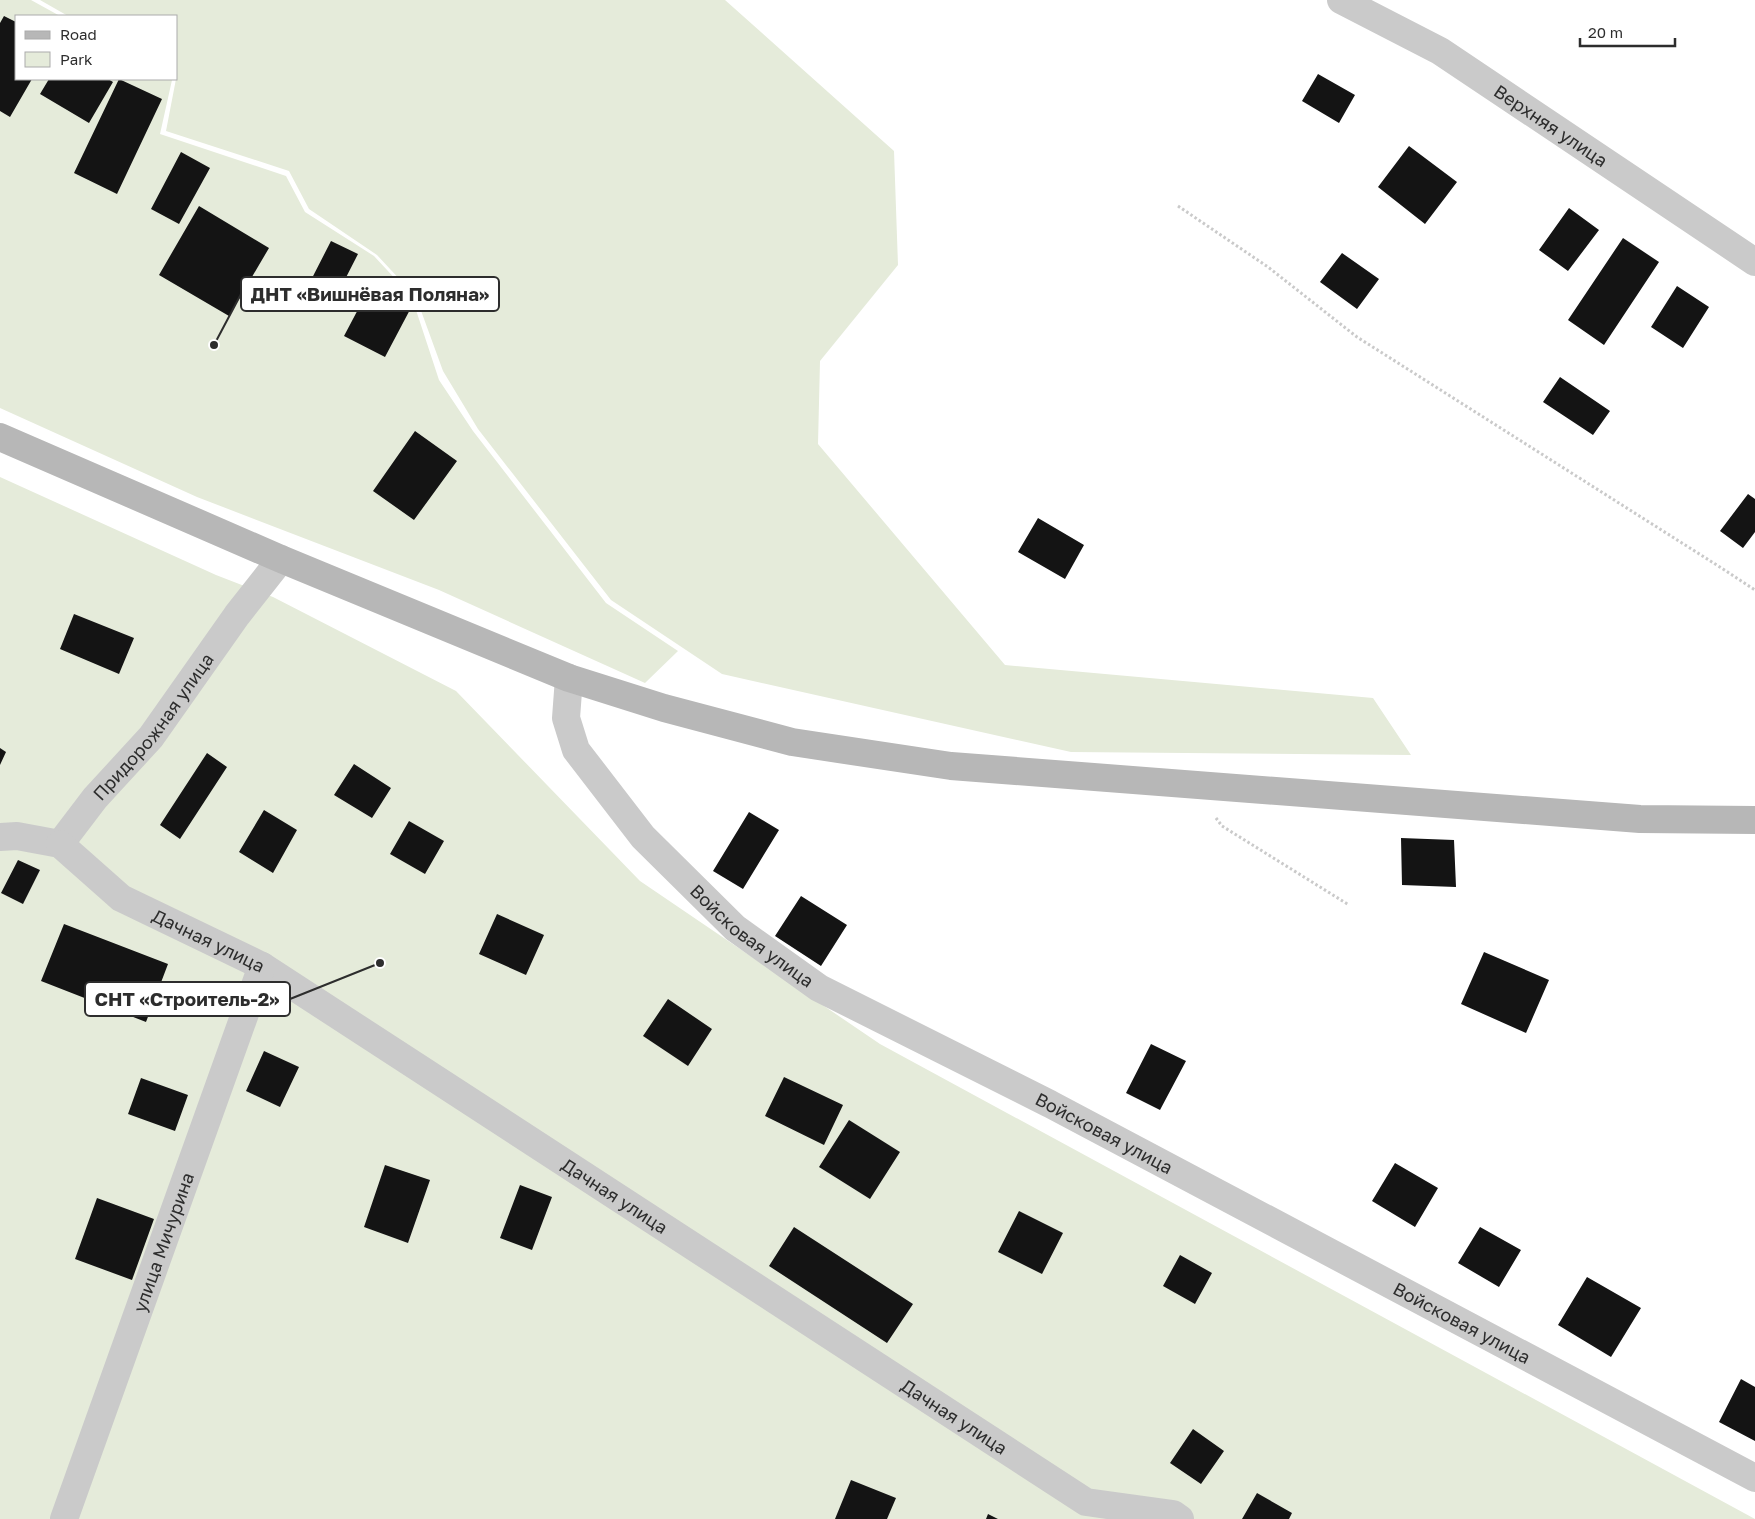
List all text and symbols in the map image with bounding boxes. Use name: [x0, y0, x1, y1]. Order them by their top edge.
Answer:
legend: [15, 15, 178, 80]
scale bar: [1580, 15, 1675, 47]
text: 20 m: [1588, 23, 1623, 41]
text: Road: [60, 25, 97, 43]
text: Park: [60, 50, 93, 68]
street label: Верхняя улица: [1490, 80, 1612, 171]
callout: ДНТ «Вишнёвая Поляна»: [241, 277, 499, 311]
text: ДНТ «Вишнёвая Поляна»: [251, 282, 489, 305]
street label: Придорожная улица: [88, 648, 218, 804]
street label: Войсковая улица: [686, 879, 818, 992]
street label: Дачная улица: [149, 904, 269, 977]
callout: СНТ «Строитель-2»: [85, 982, 290, 1016]
text: СНТ «Строитель-2»: [94, 987, 280, 1010]
street label: Войсковая улица: [1032, 1088, 1177, 1178]
street label: Дачная улица: [558, 1153, 672, 1238]
street label: улица Мичурина: [128, 1169, 198, 1315]
street label: Войсковая улица: [1390, 1277, 1534, 1368]
street label: Дачная улица: [897, 1374, 1012, 1459]

